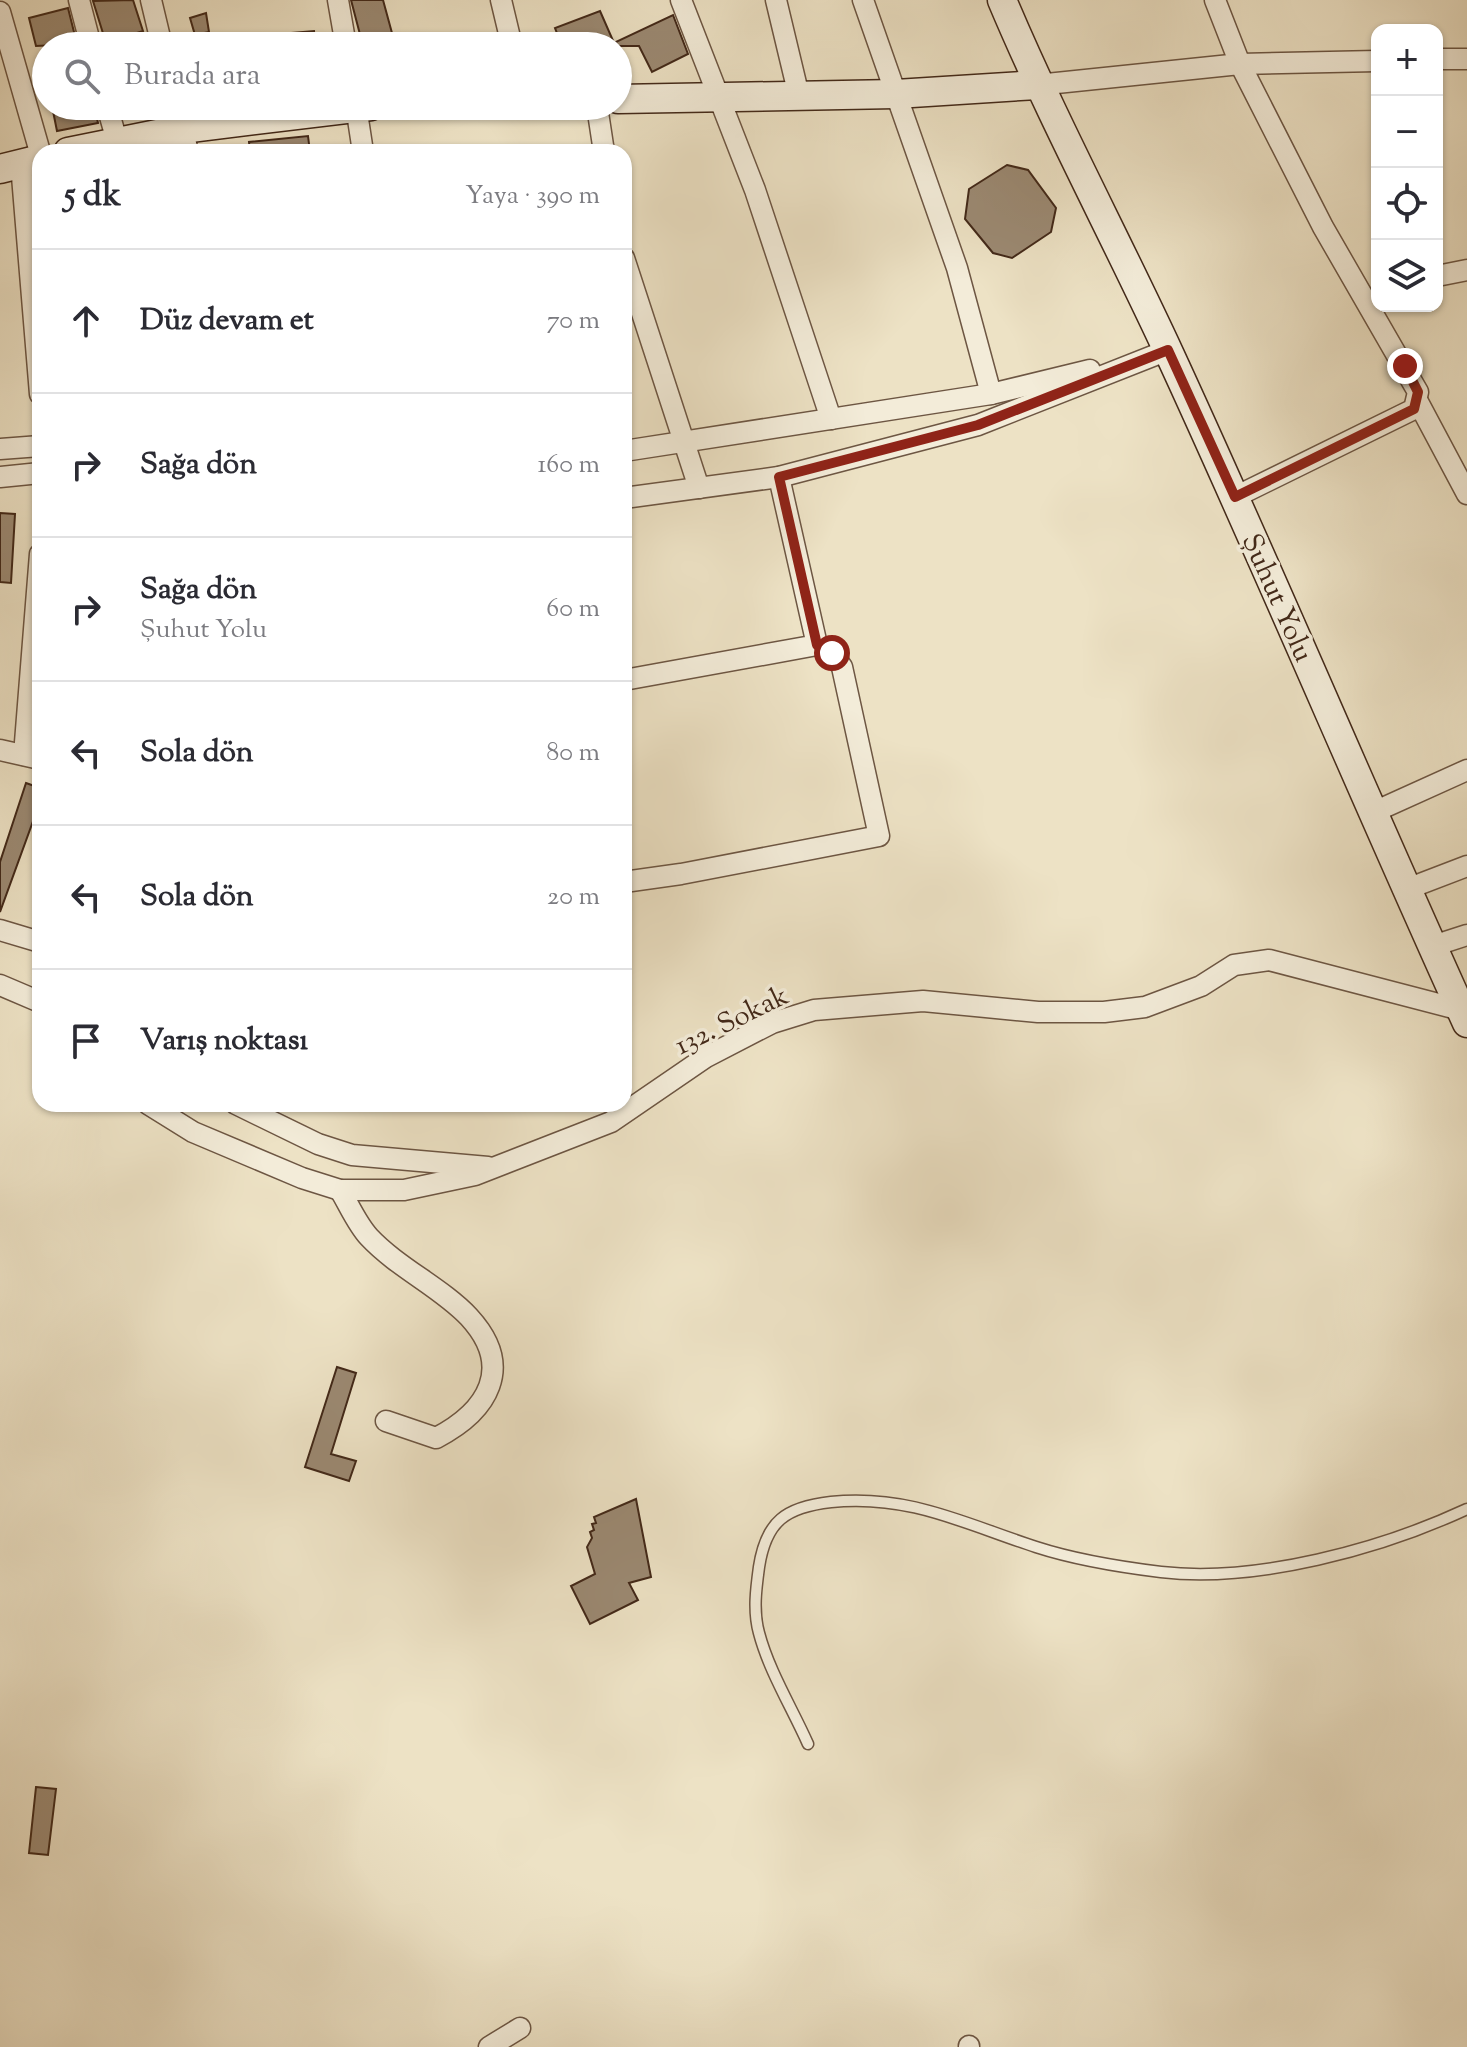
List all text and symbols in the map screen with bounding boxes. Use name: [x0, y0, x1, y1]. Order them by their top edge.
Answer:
map controls: [1371, 24, 1443, 312]
button: +: [1371, 24, 1443, 96]
search box: [32, 32, 632, 120]
icon: search: [60, 54, 104, 98]
text: Burada ara: [124, 55, 261, 98]
button: −: [1371, 96, 1443, 168]
button: locate: [1371, 168, 1443, 240]
text: 5 dk: [64, 172, 121, 221]
text: Yaya · 390 m: [465, 178, 600, 215]
button: layers: [1371, 240, 1443, 312]
icon: ahead: [64, 299, 108, 343]
text: Düz devam et: [140, 300, 314, 343]
text: 70 m: [547, 303, 600, 340]
route end: [1387, 348, 1423, 384]
icon: right: [64, 443, 108, 487]
text: Sağa dön: [140, 444, 257, 487]
text: 160 m: [537, 447, 600, 484]
street label: Şuhut Yolu: [1230, 528, 1322, 669]
text: Sağa dön: [140, 569, 257, 612]
icon: right: [64, 587, 108, 631]
text: 60 m: [546, 591, 600, 628]
text: Şuhut Yolu: [140, 612, 267, 649]
route start: [814, 635, 850, 671]
icon: left: [64, 731, 108, 775]
text: Sola dön: [140, 732, 254, 775]
text: 80 m: [546, 735, 600, 772]
icon: left: [64, 875, 108, 919]
text: Sola dön: [140, 876, 254, 919]
text: 20 m: [547, 879, 600, 916]
street label: 132. Sokak: [669, 977, 796, 1066]
icon: arrive: [64, 1019, 108, 1063]
text: Varış noktası: [140, 1020, 308, 1063]

